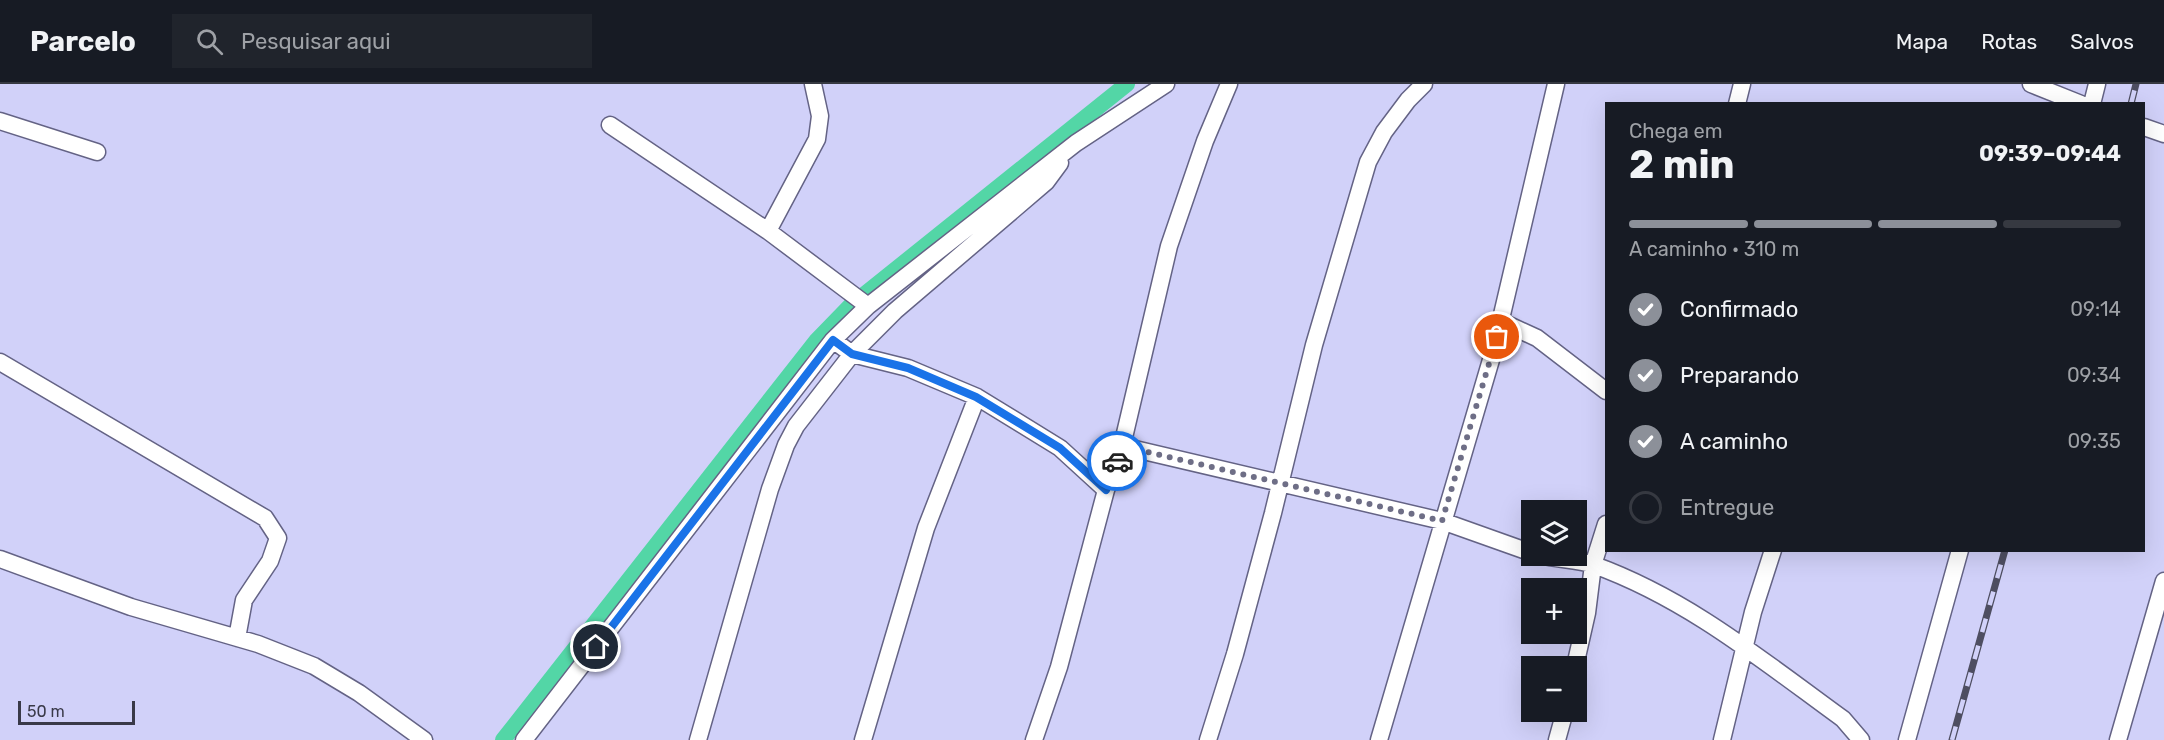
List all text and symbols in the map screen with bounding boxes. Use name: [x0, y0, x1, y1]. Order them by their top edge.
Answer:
search box: [172, 14, 592, 68]
text: Parcelo: [30, 25, 136, 58]
icon: search: [193, 25, 226, 58]
text: Pesquisar aqui: [241, 28, 391, 55]
text: Mapa: [1896, 29, 1948, 54]
text: Rotas: [1981, 29, 2037, 54]
text: Salvos: [2070, 29, 2134, 54]
text: Chega em: [1629, 119, 1723, 143]
text: 09:39–09:44: [1979, 140, 2121, 167]
text: 2 min: [1629, 142, 1735, 188]
text: A caminho · 310 m: [1629, 237, 1799, 261]
icon: check: [1629, 293, 1662, 326]
text: Confirmado: [1680, 296, 1798, 323]
text: 09:14: [2070, 297, 2121, 321]
pin: [1471, 311, 1522, 362]
icon: bag: [1480, 320, 1513, 353]
icon: check: [1629, 359, 1662, 392]
text: Preparando: [1680, 362, 1799, 389]
text: 09:34: [2067, 363, 2121, 387]
icon: check: [1629, 425, 1662, 458]
text: A caminho: [1680, 428, 1788, 455]
text: 09:35: [2067, 429, 2121, 453]
courier: [1087, 431, 1147, 491]
icon: car: [1101, 445, 1134, 478]
text: Entregue: [1680, 494, 1774, 521]
map controls: [1521, 500, 1587, 722]
button: layers: [1521, 500, 1587, 566]
button: +: [1521, 578, 1587, 644]
pin: [570, 621, 621, 672]
icon: home: [579, 630, 612, 663]
button: −: [1521, 656, 1587, 722]
scale bar: [18, 698, 135, 726]
text: 50 m: [27, 702, 65, 721]

